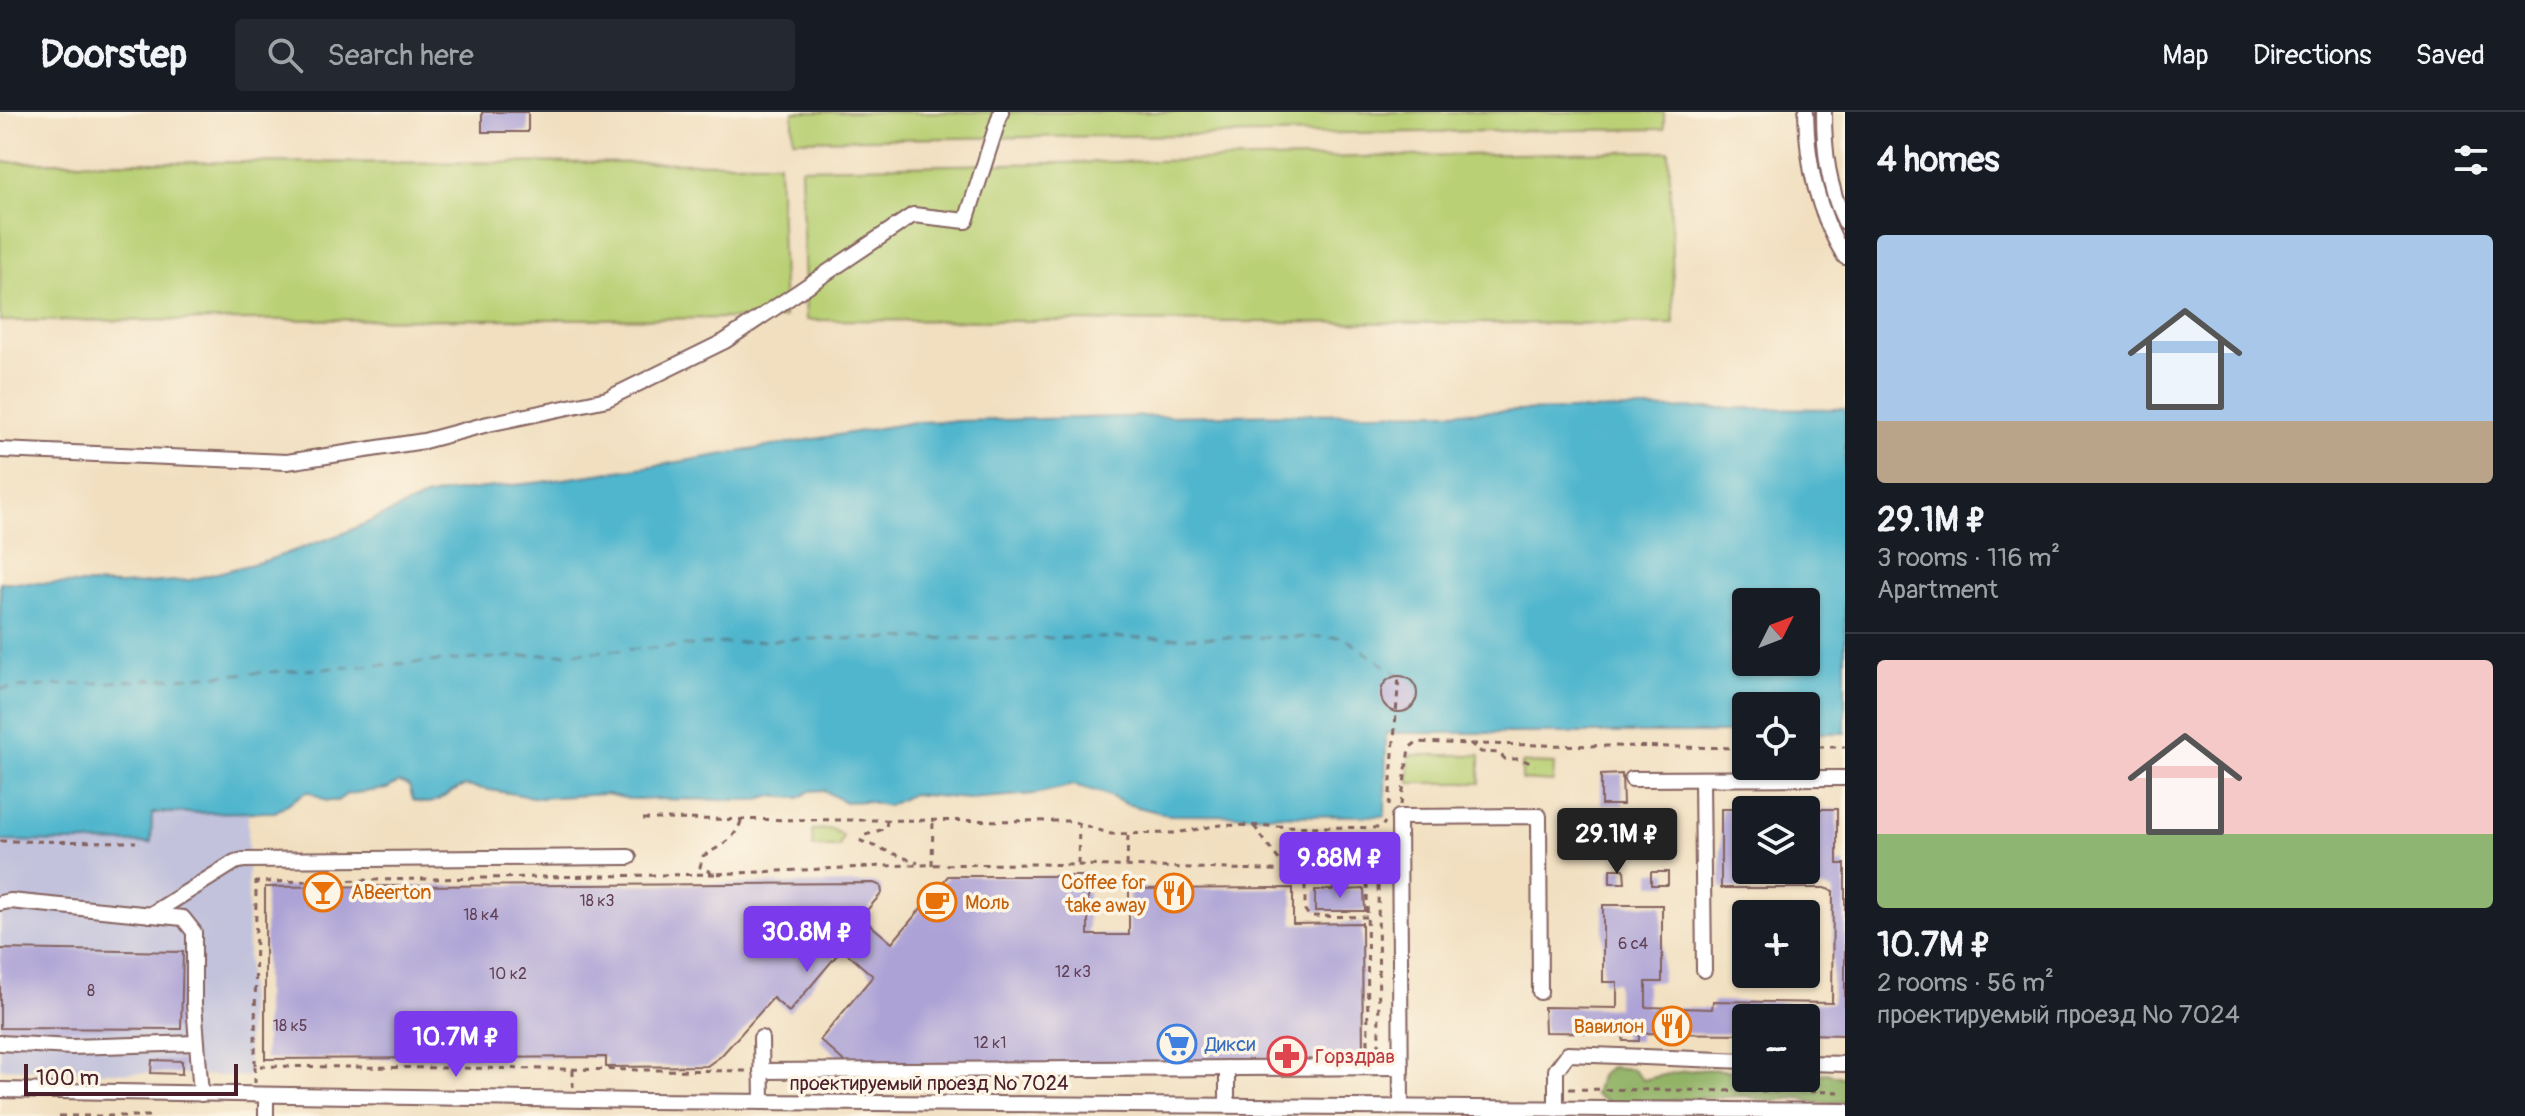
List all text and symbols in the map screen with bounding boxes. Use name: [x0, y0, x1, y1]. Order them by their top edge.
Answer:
search box: [235, 19, 795, 91]
text: Doorstep: [40, 31, 187, 79]
icon: search: [263, 33, 307, 77]
text: Search here: [327, 37, 474, 74]
text: Map: [2162, 38, 2209, 73]
text: Directions: [2253, 38, 2372, 73]
text: Saved: [2416, 38, 2485, 73]
icon: filters: [2449, 138, 2493, 182]
text: 4 homes: [1877, 139, 1999, 182]
icon: home: [2113, 287, 2257, 431]
text: 29.1M ₽: [1877, 499, 1987, 542]
text: 3 rooms · 116 m²: [1877, 542, 2060, 574]
text: Apartment: [1877, 574, 1998, 606]
north arrow: [1732, 588, 1820, 676]
map controls: [1732, 588, 1820, 1092]
button: locate: [1732, 692, 1820, 780]
icon: home: [2113, 712, 2257, 856]
button: layers: [1732, 796, 1820, 884]
pin: 29.1M ₽: [1543, 808, 1691, 876]
text: 29.1M ₽: [1575, 818, 1659, 850]
pin: 9.88M ₽: [1266, 832, 1414, 900]
text: 9.88M ₽: [1297, 842, 1383, 874]
place label: Coffee for take away: [1061, 870, 1146, 918]
bar icon: ABeerton: [302, 871, 344, 913]
restaurant icon: Coffee for take away: [1153, 872, 1195, 914]
place label: ABeerton: [351, 880, 432, 905]
cafe icon: Моль: [916, 881, 958, 923]
place label: Моль: [965, 890, 1010, 915]
house number: 18 к3: [580, 891, 615, 911]
button: +: [1732, 900, 1820, 988]
house number: 18 к4: [463, 905, 499, 925]
pin: 30.8M ₽: [733, 906, 881, 974]
text: 30.8M ₽: [761, 916, 853, 948]
text: 10.7M ₽: [1877, 924, 1991, 967]
house number: 6 с4: [1618, 934, 1648, 954]
house number: 12 к3: [1055, 962, 1091, 982]
house number: 10 к2: [489, 964, 527, 984]
text: 2 rooms · 56 m²: [1877, 967, 2054, 999]
house number: 8: [87, 981, 95, 1001]
text: проектируемый проезд № 7024: [1877, 999, 2240, 1031]
button: −: [1732, 1004, 1820, 1092]
restaurant icon: Вавилон: [1651, 1005, 1693, 1047]
pin: 10.7M ₽: [382, 1011, 530, 1079]
place label: Вавилон: [1573, 1014, 1644, 1039]
house number: 18 к5: [273, 1016, 307, 1036]
text: 10.7M ₽: [412, 1021, 500, 1053]
supermarket icon: Дикси: [1156, 1023, 1198, 1065]
place label: Дикси: [1204, 1032, 1255, 1057]
house number: 12 к1: [973, 1033, 1007, 1053]
pharmacy icon: Горздрав: [1266, 1035, 1308, 1077]
place label: Горздрав: [1315, 1044, 1395, 1069]
scale bar: [24, 1060, 238, 1096]
text: 100 m: [36, 1064, 99, 1092]
street label: проектируемый проезд № 7024: [789, 1071, 1069, 1096]

